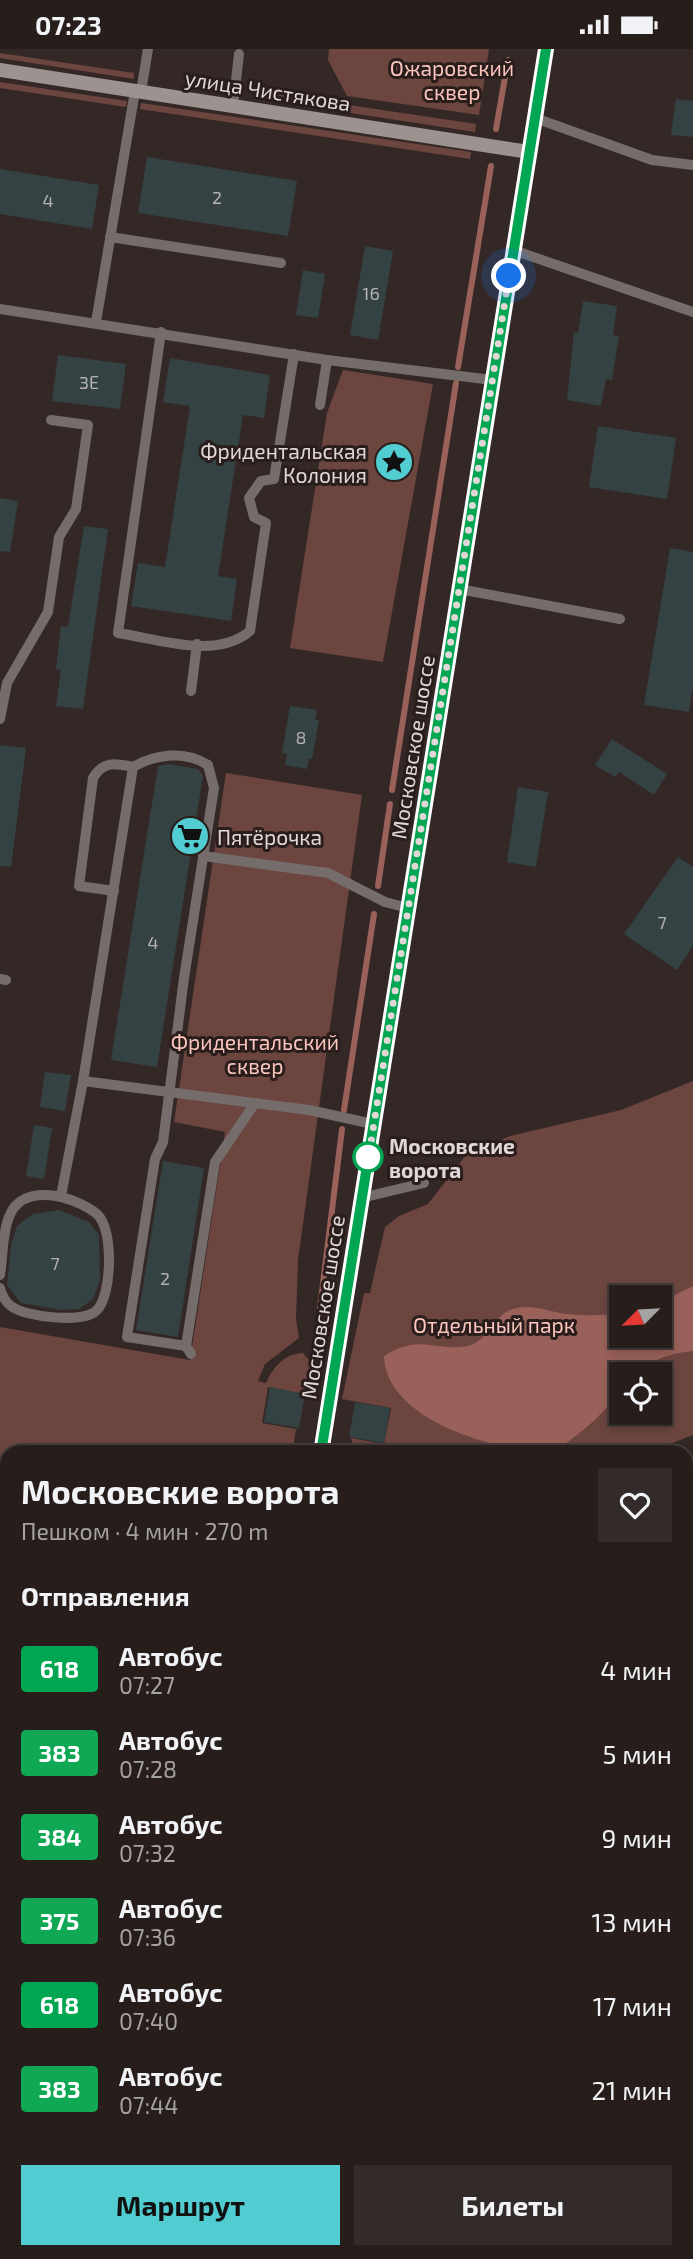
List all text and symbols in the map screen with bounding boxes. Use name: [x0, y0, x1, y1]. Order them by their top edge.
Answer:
text: 07:23: [35, 9, 102, 40]
park label: Ожаровский сквер: [390, 55, 514, 104]
street label: улица Чистякова: [183, 65, 353, 116]
house number: 2: [212, 186, 222, 208]
house number: 4: [42, 189, 54, 211]
your location: [491, 258, 526, 293]
house number: 16: [362, 282, 380, 304]
house number: 3Е: [79, 371, 99, 393]
place label: Фридентальская Колония: [200, 438, 367, 487]
place icon: Фридентальская Колония: [373, 441, 415, 483]
street label: Московское шоссе: [385, 653, 439, 841]
house number: 8: [296, 726, 306, 748]
supermarket icon: Пятёрочка: [169, 815, 211, 857]
place label: Пятёрочка: [217, 824, 322, 849]
house number: 7: [657, 911, 667, 933]
house number: 4: [147, 931, 159, 953]
park label: Фридентальский сквер: [171, 1029, 339, 1078]
place label: Московские ворота: [389, 1133, 515, 1182]
marker: Московские ворота: [353, 1142, 383, 1172]
street label: Московское шоссе: [295, 1213, 349, 1401]
house number: 7: [50, 1252, 60, 1274]
house number: 2: [160, 1267, 170, 1289]
north arrow: [609, 1285, 672, 1347]
map controls: [609, 1285, 672, 1425]
park label: Отдельный парк: [413, 1312, 575, 1337]
button: locate: [609, 1362, 672, 1425]
button: heart: [598, 1468, 672, 1542]
text: Московские ворота: [21, 1471, 340, 1511]
text: Пешком · 4 мин · 270 m: [21, 1517, 269, 1545]
text: Отправления: [21, 1580, 190, 1611]
text: Автобус: [119, 1640, 222, 1671]
text: 618: [40, 1654, 79, 1683]
text: 4 мин: [600, 1654, 672, 1685]
text: 07:27: [119, 1671, 175, 1699]
text: Автобус: [119, 1724, 222, 1755]
text: 383: [38, 1738, 81, 1767]
text: 5 мин: [602, 1738, 672, 1769]
text: 07:28: [119, 1755, 177, 1783]
text: Автобус: [119, 1808, 222, 1839]
text: 384: [38, 1822, 81, 1851]
text: 9 мин: [601, 1822, 672, 1853]
text: 07:32: [119, 1839, 176, 1867]
text: Автобус: [119, 1892, 222, 1923]
text: 375: [40, 1906, 79, 1935]
text: 13 мин: [592, 1906, 672, 1937]
text: 07:36: [119, 1923, 176, 1951]
text: Автобус: [119, 1976, 222, 2007]
text: 618: [40, 1990, 79, 2019]
text: 17 мин: [593, 1990, 672, 2021]
text: 07:40: [119, 2007, 178, 2035]
text: Автобус: [119, 2060, 222, 2091]
text: 383: [38, 2074, 81, 2103]
text: 21 мин: [591, 2074, 672, 2105]
text: 07:44: [119, 2091, 178, 2119]
button: Маршрут: [21, 2165, 340, 2245]
button: Билеты: [354, 2165, 672, 2245]

